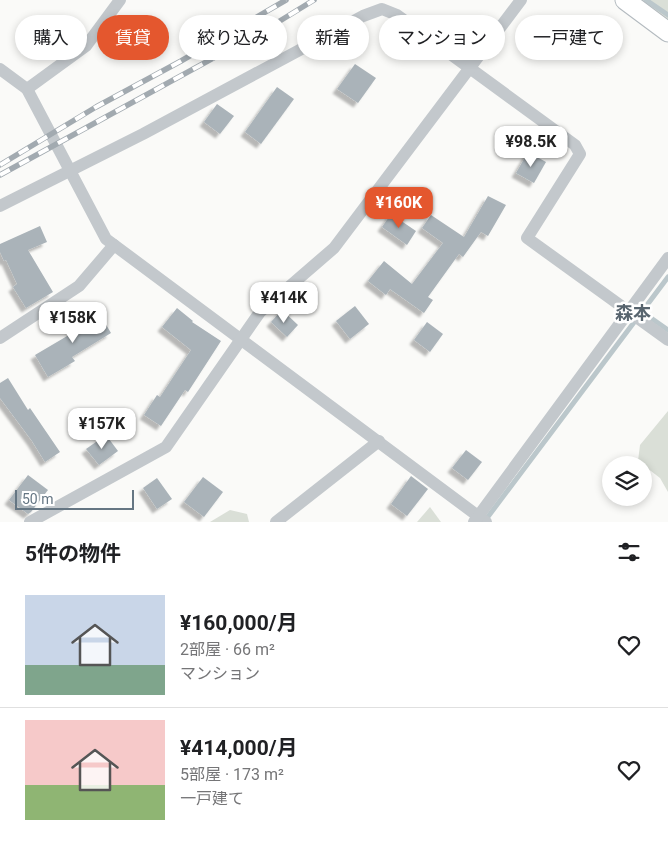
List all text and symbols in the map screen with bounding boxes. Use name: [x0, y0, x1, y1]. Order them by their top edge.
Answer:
chip: 購入: [15, 15, 87, 60]
chip: 賃貸: [97, 15, 169, 60]
chip: 絞り込み: [179, 15, 287, 60]
chip: 新着: [297, 15, 369, 60]
chip: マンション: [379, 15, 505, 60]
chip: 一戸建て: [515, 15, 623, 60]
pin: ¥98.5K: [490, 126, 572, 168]
text: ¥98.5K: [506, 132, 556, 151]
pin: ¥160K: [364, 186, 434, 229]
text: ¥160K: [376, 193, 422, 212]
pin: ¥414K: [249, 282, 319, 324]
text: ¥414K: [261, 288, 307, 307]
pin: ¥158K: [38, 302, 108, 344]
district label: 森本: [615, 302, 651, 323]
text: ¥158K: [50, 308, 96, 327]
pin: ¥157K: [67, 408, 137, 450]
text: ¥157K: [79, 414, 125, 433]
map controls: [602, 456, 652, 506]
button: layers: [602, 456, 652, 506]
scale bar: [15, 487, 134, 510]
text: 50 m: [22, 491, 54, 507]
icon: filters: [615, 538, 643, 566]
text: 5件の物件: [25, 542, 121, 566]
text: ¥160,000/月: [180, 611, 298, 635]
icon: home: [65, 615, 125, 675]
icon: heart: [615, 631, 643, 659]
text: 2部屋 · 66 m²: [180, 640, 275, 659]
text: マンション: [180, 664, 260, 683]
text: ¥414,000/月: [180, 736, 298, 760]
icon: home: [65, 740, 125, 800]
icon: heart: [615, 756, 643, 784]
text: 5部屋 · 173 m²: [180, 765, 284, 784]
text: 一戸建て: [180, 789, 244, 808]

